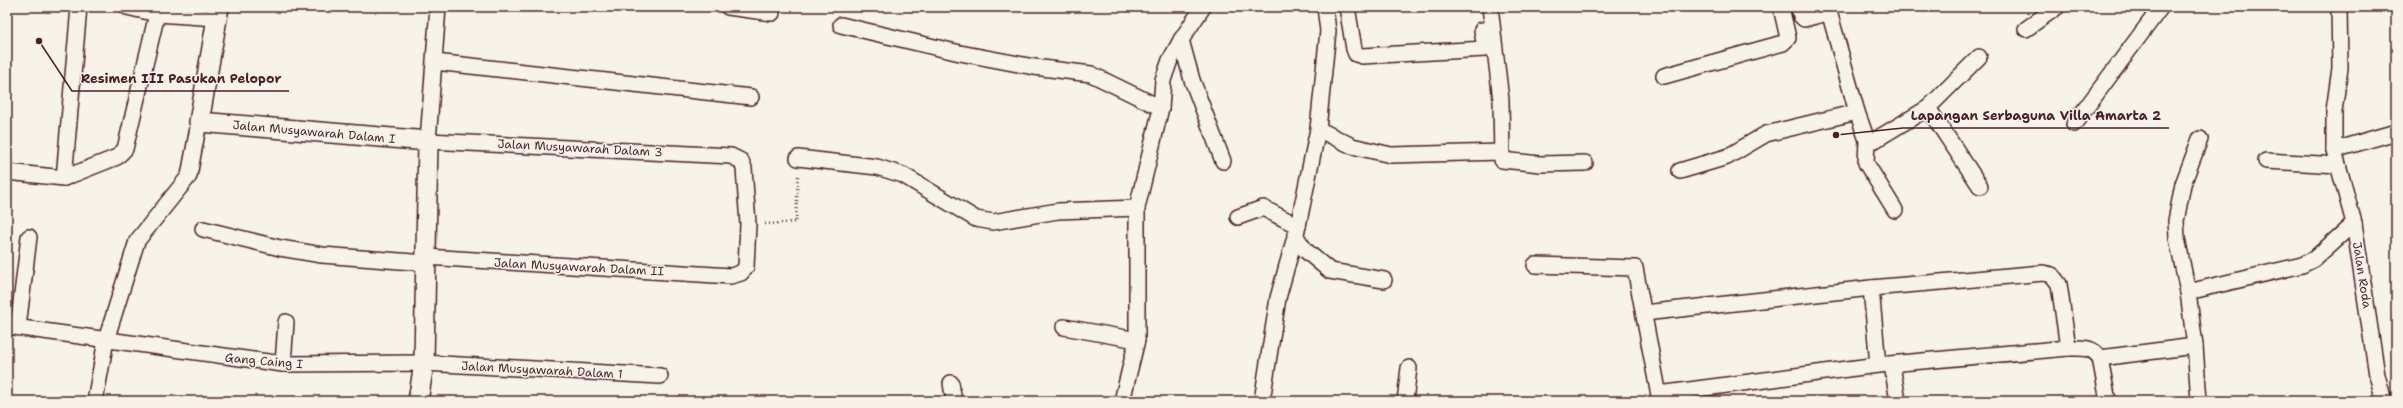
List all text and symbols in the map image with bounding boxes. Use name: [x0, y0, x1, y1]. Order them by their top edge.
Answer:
callout: Resimen III Pasukan Pelopor: [72, 66, 289, 91]
text: Resimen III Pasukan Pelopor: [81, 70, 281, 87]
callout: Lapangan Serbaguna Villa Amarta 2: [1903, 103, 2169, 128]
text: Lapangan Serbaguna Villa Amarta 2: [1911, 107, 2161, 124]
street label: Jalan Musyawarah Dalam I: [232, 117, 397, 147]
street label: Jalan Musyawarah Dalam 3: [497, 136, 663, 160]
street label: Jalan Roda: [2349, 241, 2375, 310]
street label: Jalan Musyawarah Dalam II: [494, 255, 665, 279]
street label: Gang Caing I: [224, 350, 304, 372]
street label: Jalan Musyawarah Dalam 1: [461, 358, 623, 382]

